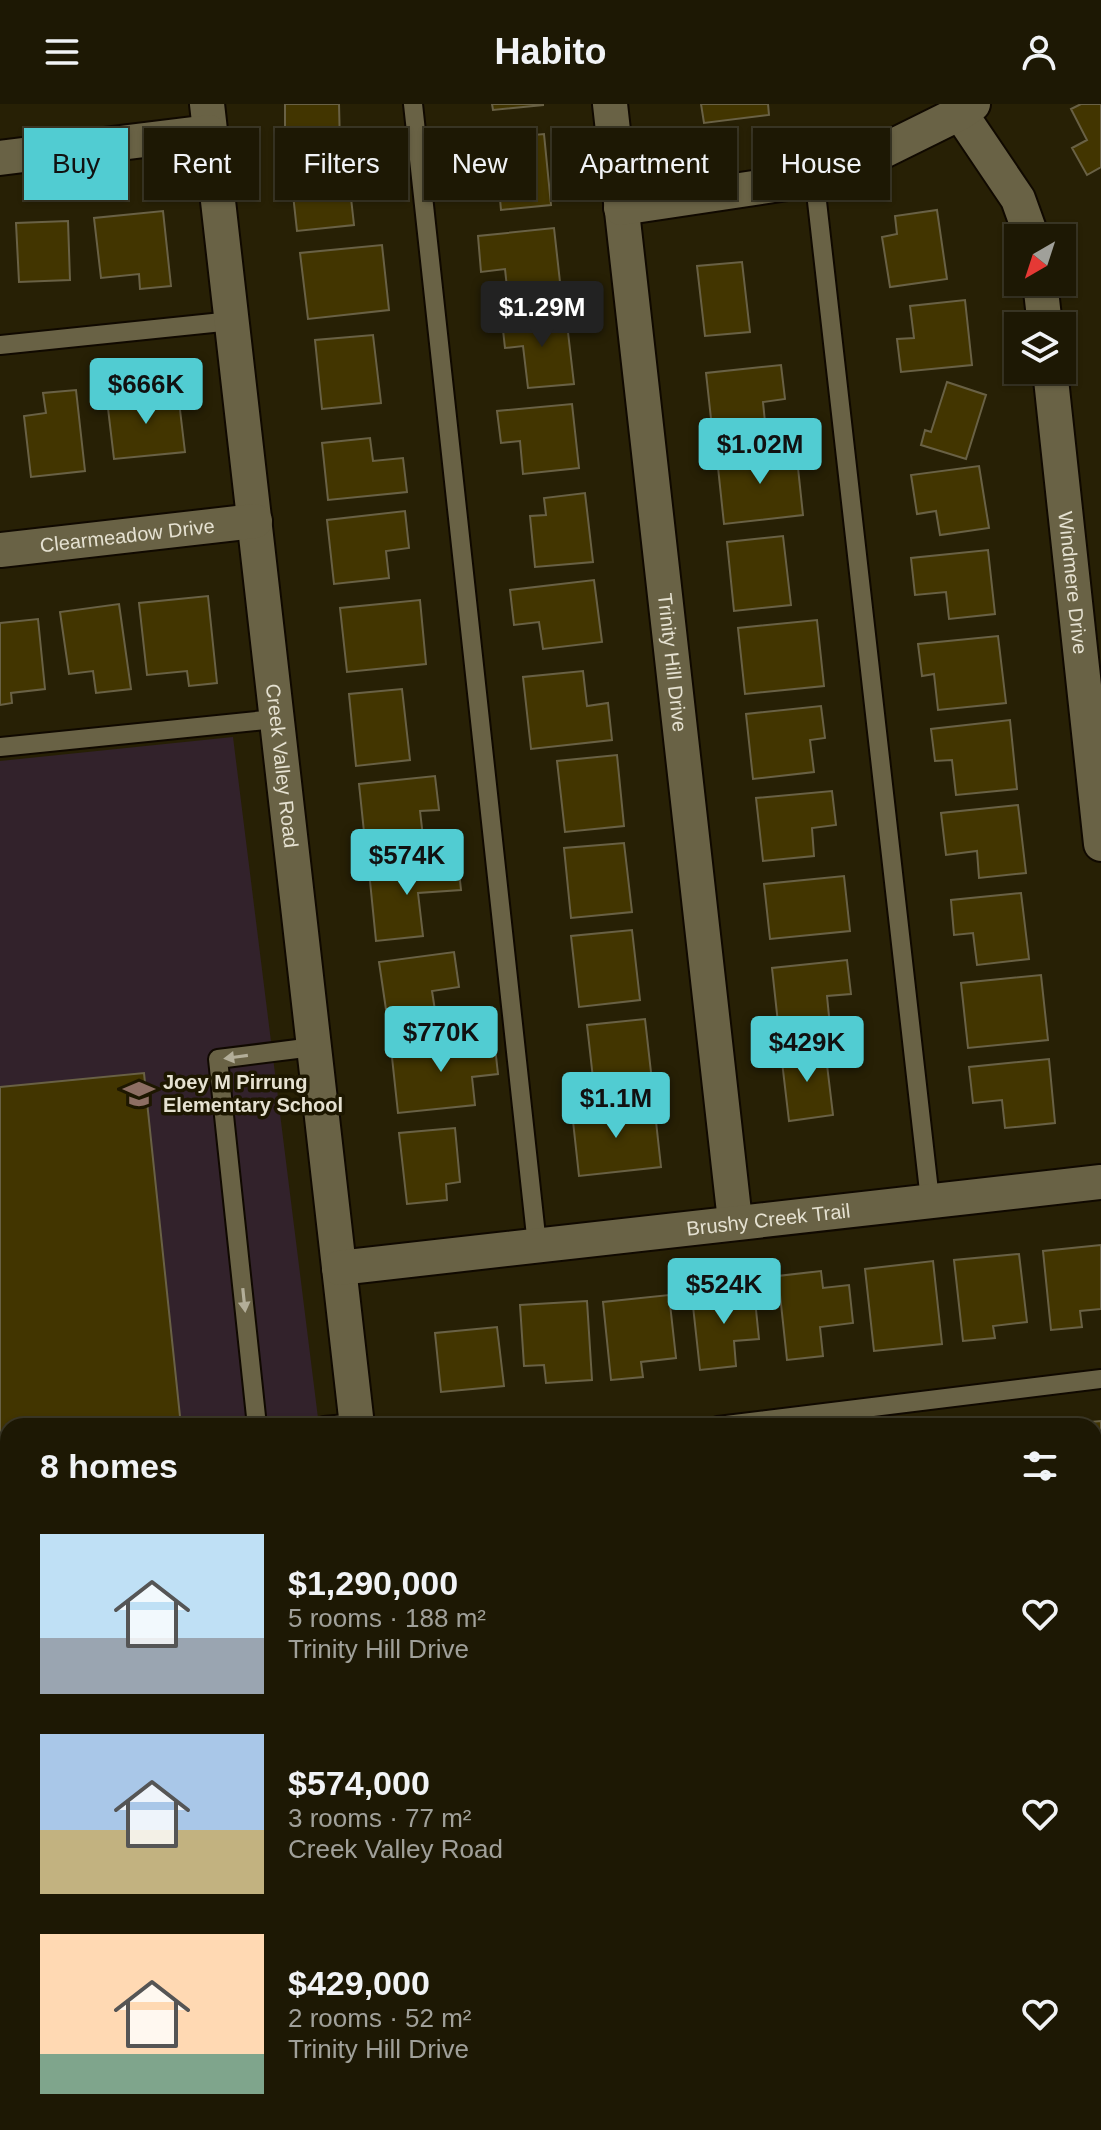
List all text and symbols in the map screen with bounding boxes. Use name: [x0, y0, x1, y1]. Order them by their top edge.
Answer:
icon: menu: [40, 30, 84, 74]
icon: person: [1017, 30, 1061, 74]
text: Habito: [495, 31, 607, 72]
chip: Buy: [24, 128, 128, 200]
chip: Rent: [144, 128, 259, 200]
chip: Filters: [275, 128, 408, 200]
chip: New: [424, 128, 536, 200]
chip: Apartment: [552, 128, 737, 200]
chip: House: [753, 128, 890, 200]
north arrow: [1004, 224, 1076, 296]
map controls: [1004, 224, 1076, 384]
pin: $1.29M: [477, 281, 607, 349]
text: $1.29M: [499, 292, 585, 322]
button: layers: [1004, 312, 1076, 384]
pin: $666K: [90, 358, 202, 426]
text: $666K: [108, 369, 184, 399]
pin: $1.02M: [695, 418, 825, 486]
text: $1.02M: [717, 429, 803, 459]
street label: Windmere Drive: [1054, 510, 1092, 655]
street label: Clearmeadow Drive: [39, 515, 216, 556]
street label: Trinity Hill Drive: [654, 592, 691, 733]
street label: Creek Valley Road: [262, 682, 302, 849]
pin: $574K: [351, 829, 463, 897]
text: $574K: [369, 840, 445, 870]
pin: $770K: [385, 1006, 497, 1074]
pin: $429K: [751, 1016, 863, 1084]
text: $770K: [403, 1017, 479, 1047]
text: $429K: [769, 1027, 845, 1057]
one-way arrow: [223, 1051, 248, 1064]
place label: Joey M Pirrung Elementary School: [163, 1071, 343, 1116]
pin: $1.1M: [560, 1072, 672, 1140]
school or university icon: Joey M Pirrung Elementary School: [122, 1077, 156, 1111]
text: $1.1M: [580, 1083, 652, 1113]
street label: Brushy Creek Trail: [685, 1199, 851, 1240]
pin: $524K: [668, 1258, 780, 1326]
text: $524K: [686, 1269, 762, 1299]
one-way arrow: [238, 1287, 251, 1312]
icon: filters: [1018, 1444, 1062, 1488]
text: 8 homes: [40, 1447, 178, 1485]
text: $1,290,000: [288, 1564, 458, 1602]
icon: home: [104, 1566, 200, 1662]
icon: heart: [1018, 1592, 1062, 1636]
text: 5 rooms · 188 m²: [288, 1603, 486, 1633]
text: Trinity Hill Drive: [288, 1634, 469, 1664]
text: $574,000: [288, 1764, 430, 1802]
icon: home: [104, 1766, 200, 1862]
icon: heart: [1018, 1792, 1062, 1836]
text: 3 rooms · 77 m²: [288, 1803, 472, 1833]
text: Creek Valley Road: [288, 1834, 503, 1864]
text: $429,000: [288, 1964, 430, 2002]
icon: home: [104, 1966, 200, 2062]
icon: heart: [1018, 1992, 1062, 2036]
text: 2 rooms · 52 m²: [288, 2003, 472, 2033]
text: Trinity Hill Drive: [288, 2034, 469, 2064]

